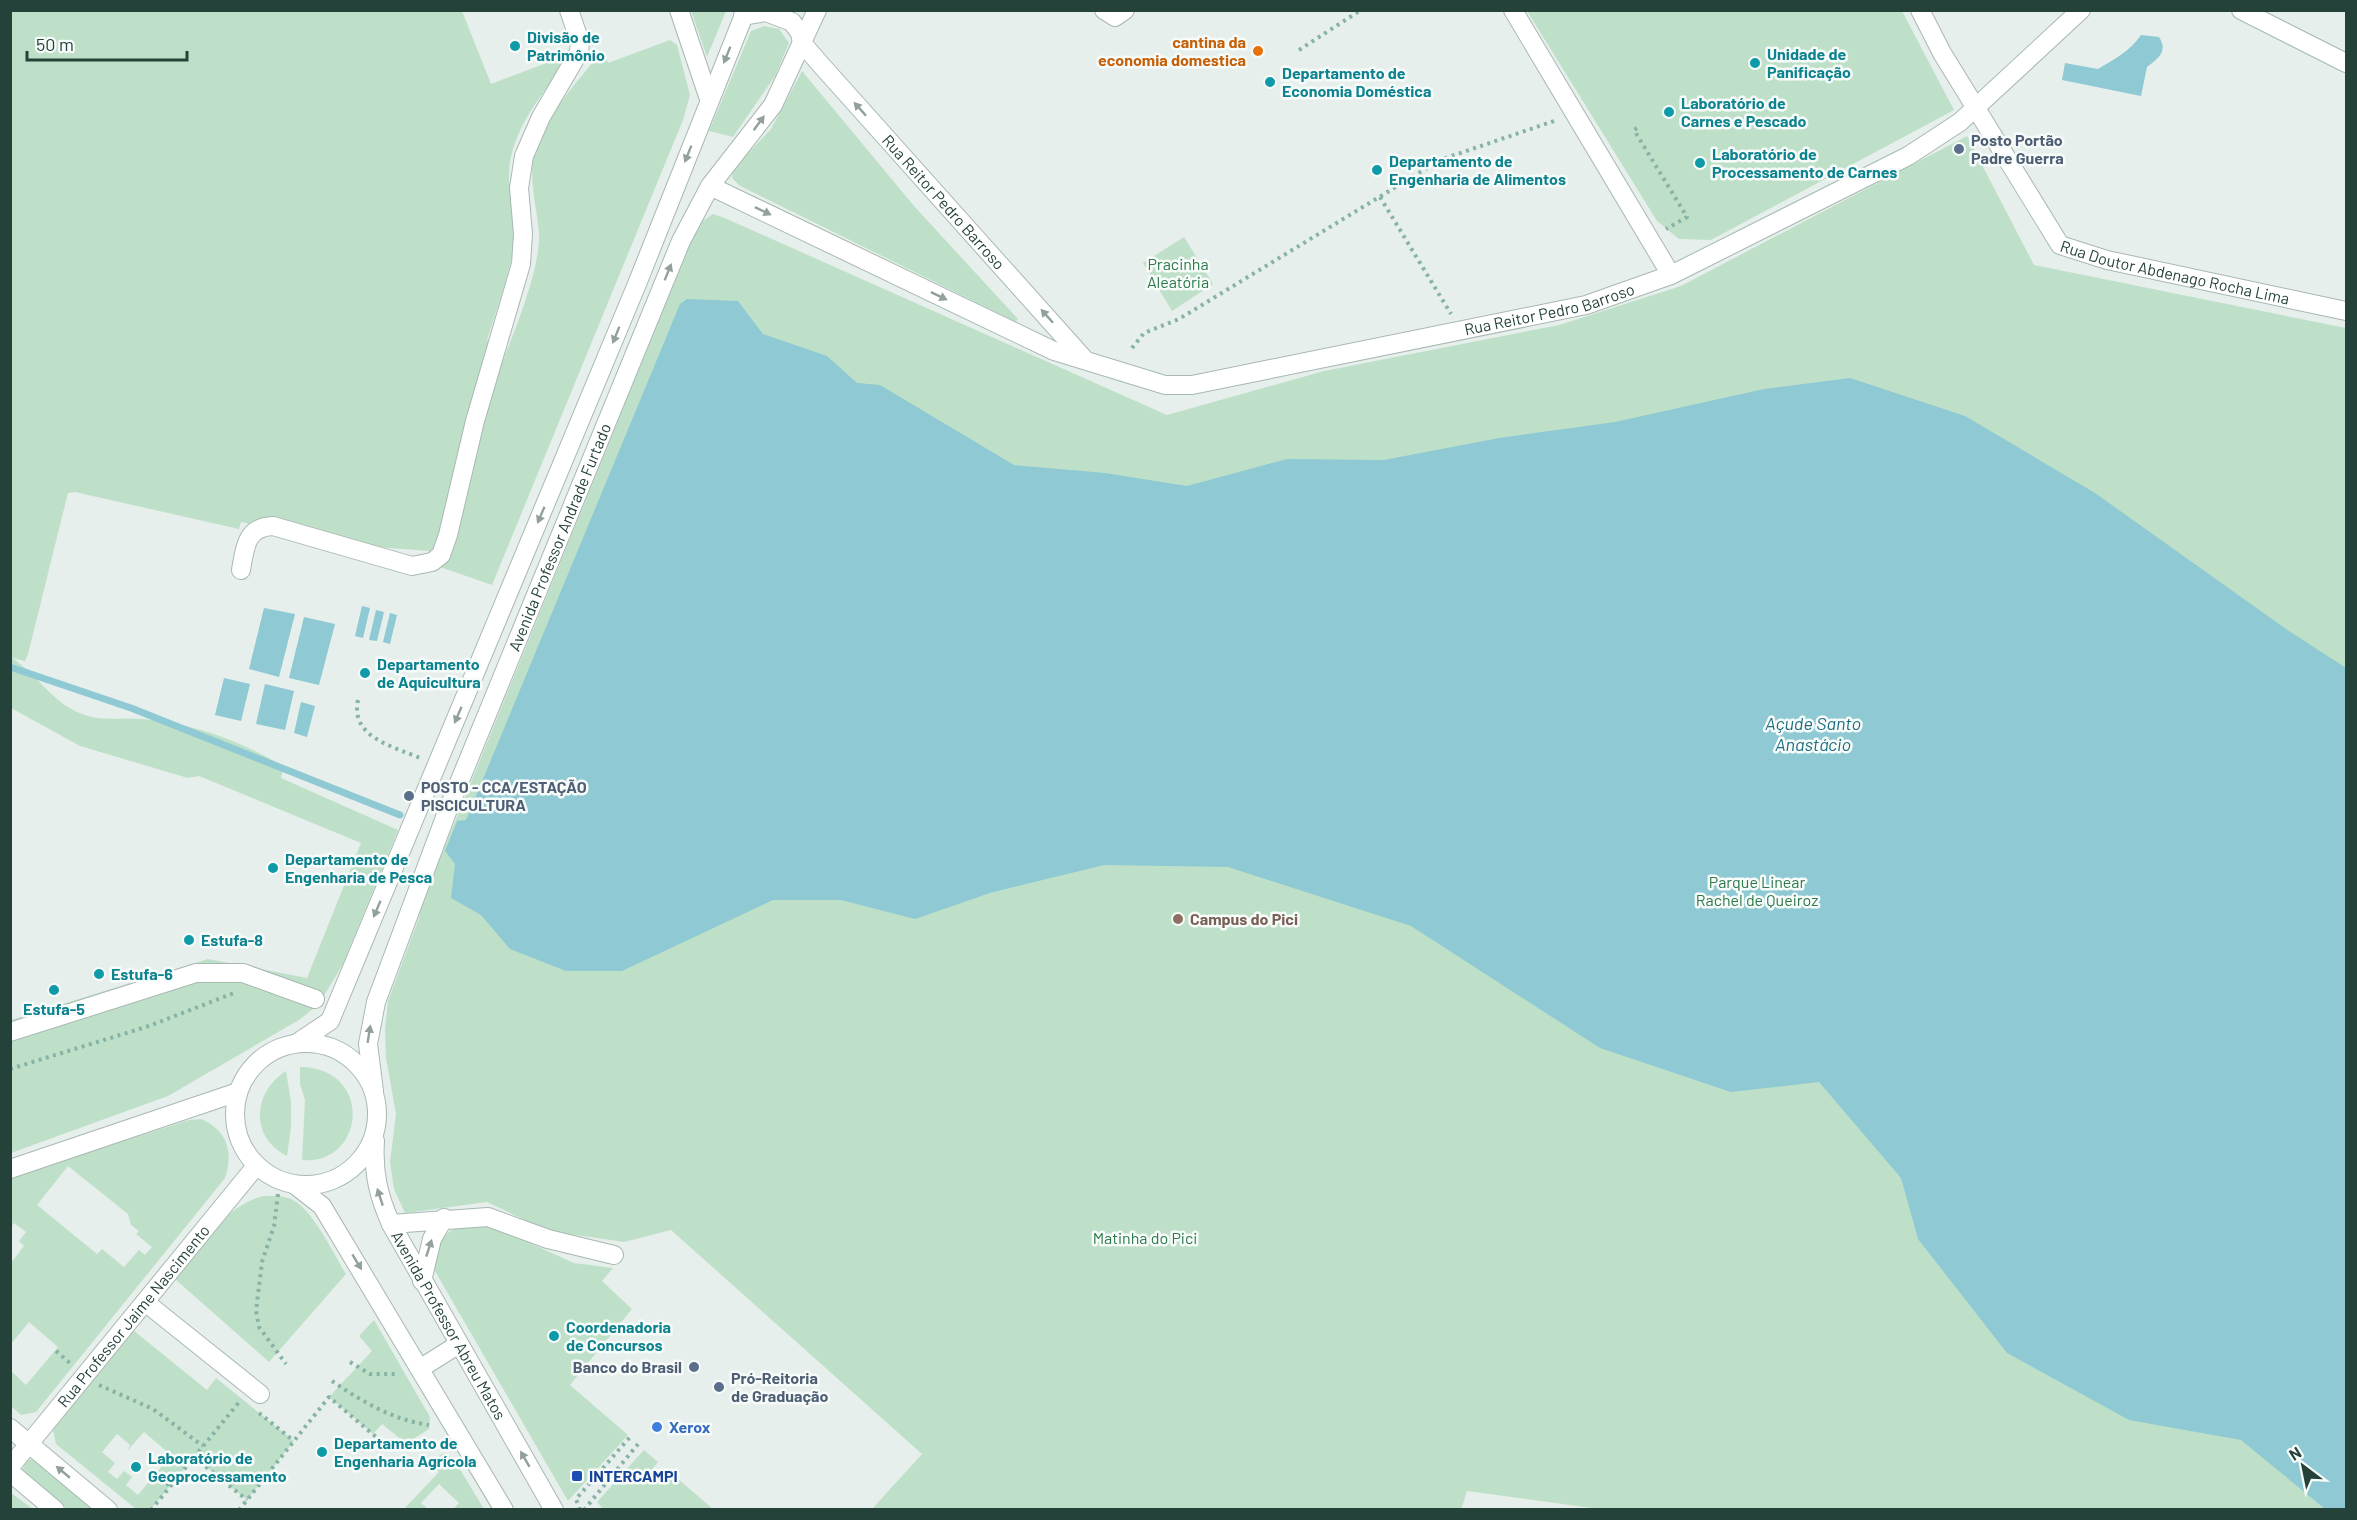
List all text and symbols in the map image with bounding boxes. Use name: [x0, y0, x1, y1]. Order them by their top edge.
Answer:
scale bar: [27, 24, 188, 62]
place label: Divisão de Patrimônio: [527, 27, 605, 64]
place label: cantina da economia domestica: [1098, 32, 1246, 69]
text: 50 m: [36, 33, 74, 55]
marker: Divisão de Patrimônio: [508, 39, 522, 53]
marker: cantina da economia domestica: [1251, 44, 1265, 58]
place label: Unidade de Panificação: [1767, 44, 1851, 81]
one-way arrow: [722, 46, 731, 64]
marker: Unidade de Panificação: [1748, 56, 1762, 70]
place label: Departamento de Economia Doméstica: [1282, 63, 1431, 100]
marker: Departamento de Economia Doméstica: [1263, 75, 1277, 89]
place label: Laboratório de Carnes e Pescado: [1681, 93, 1807, 130]
one-way arrow: [853, 101, 867, 116]
marker: Laboratório de Carnes e Pescado: [1662, 105, 1676, 119]
one-way arrow: [753, 116, 765, 131]
street label: Rua Reitor Pedro Barroso: [879, 130, 1009, 273]
place label: Posto Portão Padre Guerra: [1971, 130, 2064, 167]
marker: Posto Portão Padre Guerra: [1952, 142, 1966, 156]
place label: Laboratório de Processamento de Carnes: [1712, 144, 1897, 181]
one-way arrow: [683, 145, 692, 163]
place label: Departamento de Engenharia de Alimentos: [1389, 151, 1566, 188]
marker: Laboratório de Processamento de Carnes: [1693, 156, 1707, 170]
marker: Departamento de Engenharia de Alimentos: [1370, 163, 1384, 177]
one-way arrow: [754, 207, 771, 216]
street label: Rua Doutor Abdenago Rocha Lima: [2058, 236, 2291, 308]
park label: Pracinha Aleatória: [1147, 254, 1209, 291]
one-way arrow: [663, 263, 673, 281]
street label: Rua Reitor Pedro Barroso: [1463, 279, 1637, 338]
one-way arrow: [930, 291, 947, 300]
one-way arrow: [1041, 309, 1054, 324]
one-way arrow: [611, 326, 620, 344]
street label: Avenida Professor Andrade Furtado: [504, 420, 614, 654]
one-way arrow: [536, 506, 545, 524]
place label: Departamento de Aquicultura: [377, 654, 481, 691]
marker: Departamento de Aquicultura: [358, 666, 372, 680]
one-way arrow: [453, 706, 463, 724]
water label: Açude Santo Anastácio: [1765, 712, 1861, 755]
place label: POSTO - CCA/ESTAÇÃO PISCICULTURA: [421, 777, 587, 814]
marker: POSTO - CCA/ESTAÇÃO PISCICULTURA: [402, 789, 416, 803]
place label: Departamento de Engenharia de Pesca: [285, 849, 432, 886]
marker: Departamento de Engenharia de Pesca: [266, 861, 280, 875]
park label: Parque Linear Rachel de Queiroz: [1696, 872, 1818, 909]
one-way arrow: [372, 901, 382, 919]
place label: Campus do Pici: [1190, 909, 1298, 928]
marker: Campus do Pici: [1171, 912, 1185, 926]
place label: Estufa-8: [201, 930, 263, 949]
marker: Estufa-8: [182, 933, 196, 947]
place label: Estufa-6: [111, 964, 173, 983]
marker: Estufa-6: [92, 967, 106, 981]
marker: Estufa-5: [47, 983, 61, 997]
place label: Estufa-5: [23, 999, 85, 1018]
one-way arrow: [365, 1024, 374, 1043]
one-way arrow: [375, 1187, 384, 1205]
street label: Rua Professor Jaime Nascimento: [53, 1221, 213, 1411]
street label: Avenida Professor Abreu Matos: [388, 1227, 510, 1423]
park label: Matinha do Pici: [1093, 1228, 1197, 1247]
one-way arrow: [425, 1239, 434, 1257]
one-way arrow: [352, 1254, 362, 1271]
place label: Coordenadoria de Concursos: [566, 1317, 671, 1354]
marker: Coordenadoria de Concursos: [547, 1329, 561, 1343]
place label: Banco do Brasil: [573, 1357, 682, 1376]
marker: Banco do Brasil: [687, 1360, 701, 1374]
place label: Pró-Reitoria de Graduação: [731, 1368, 828, 1405]
marker: Pró-Reitoria de Graduação: [712, 1380, 726, 1394]
place label: Xerox: [669, 1417, 711, 1436]
marker: Xerox: [650, 1420, 664, 1434]
place label: Departamento de Engenharia Agrícola: [334, 1433, 477, 1470]
north arrow: [2273, 1436, 2333, 1496]
text: N: [2285, 1442, 2304, 1464]
marker: Departamento de Engenharia Agrícola: [315, 1445, 329, 1459]
place label: Laboratório de Geoprocessamento: [148, 1448, 287, 1485]
one-way arrow: [519, 1451, 530, 1467]
marker: Laboratório de Geoprocessamento: [129, 1460, 143, 1474]
one-way arrow: [56, 1466, 71, 1479]
place label: INTERCAMPI: [589, 1466, 678, 1485]
marker: INTERCAMPI: [570, 1469, 584, 1483]

